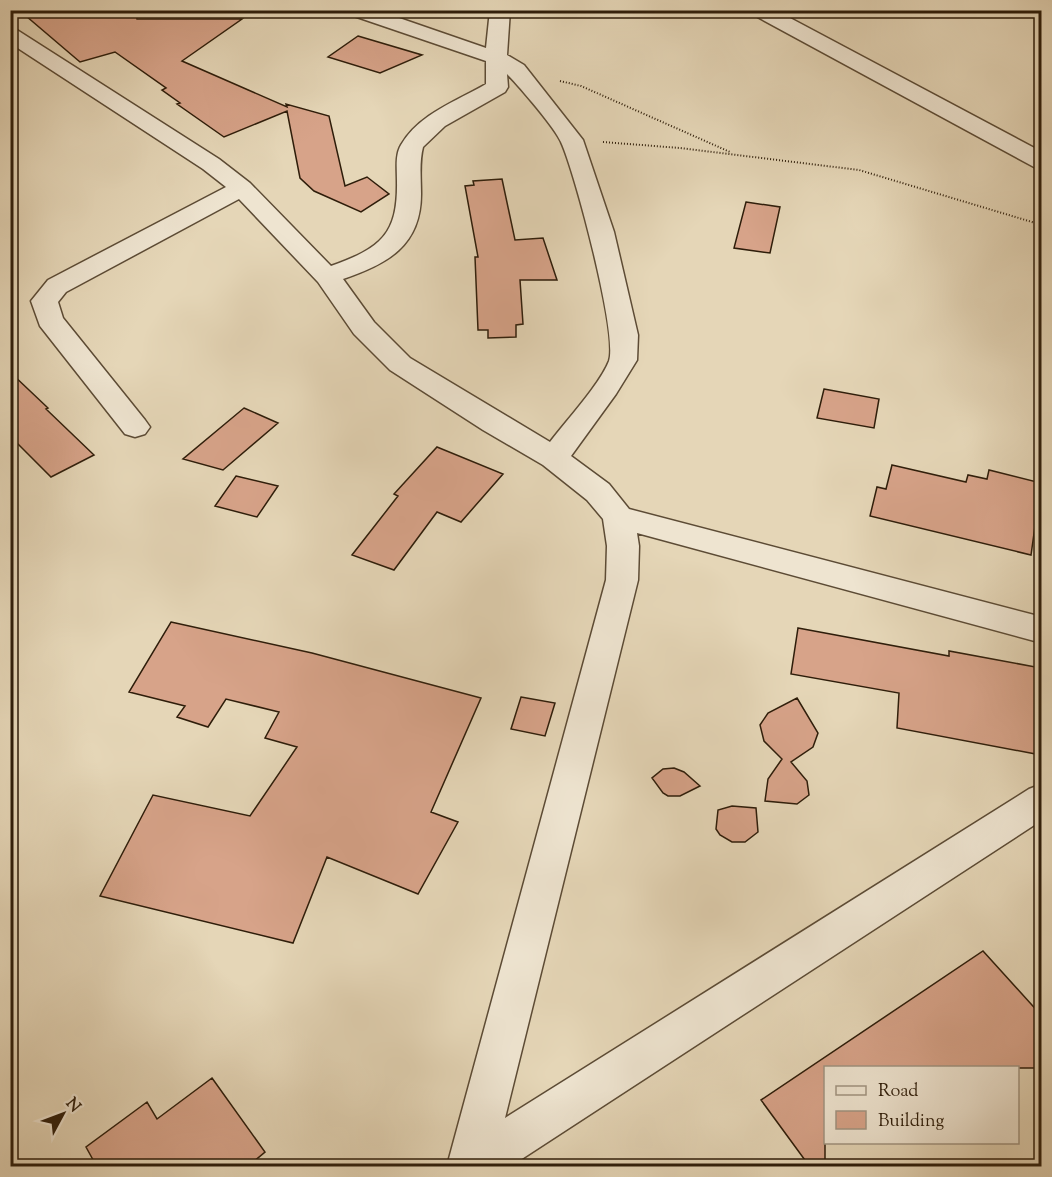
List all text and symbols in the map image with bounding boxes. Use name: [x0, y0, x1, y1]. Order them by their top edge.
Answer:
legend: [824, 1066, 1019, 1144]
text: Road: [878, 1079, 918, 1105]
north arrow: [33, 1084, 93, 1144]
text: N: [60, 1093, 85, 1118]
text: Building: [878, 1109, 944, 1135]

